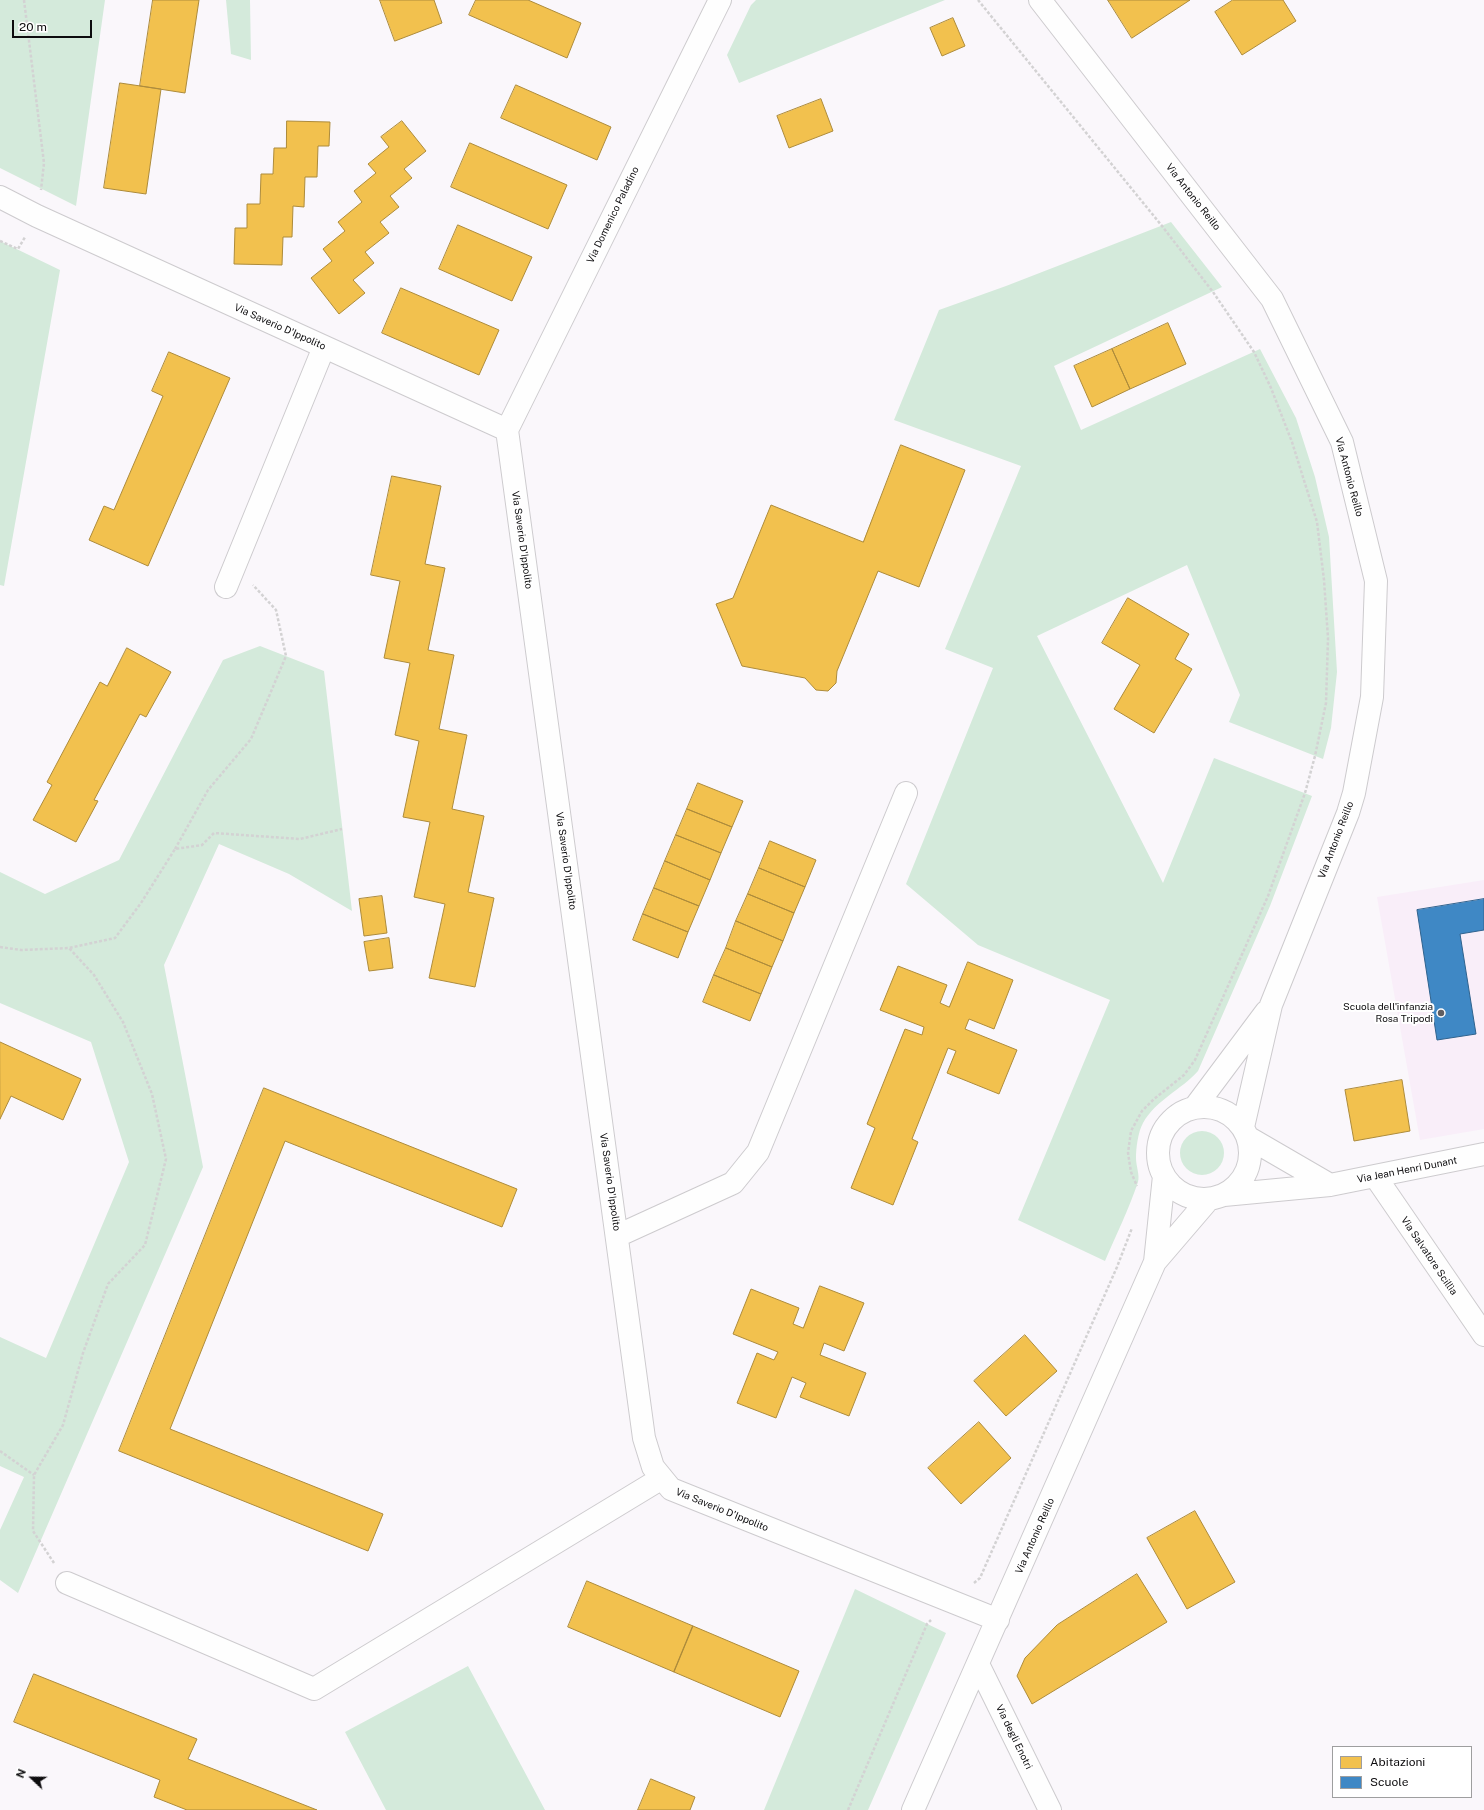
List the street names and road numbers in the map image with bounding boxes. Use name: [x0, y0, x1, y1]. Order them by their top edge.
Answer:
street label: Via Antonio Reillo: [1163, 161, 1223, 233]
street label: Via Domenico Paladino: [584, 165, 642, 265]
street label: Via Saverio D'Ippolito: [232, 301, 328, 353]
street label: Via Antonio Reillo: [1333, 436, 1365, 518]
street label: Via Saverio D'Ippolito: [509, 490, 535, 590]
street label: Via Antonio Reillo: [1316, 800, 1356, 880]
street label: Via Saverio D'Ippolito: [553, 811, 579, 911]
street label: Via Saverio D'Ippolito: [597, 1132, 623, 1232]
street label: Via Jean Henri Dunant: [1356, 1154, 1458, 1186]
street label: Via Salvatore Scillìa: [1398, 1214, 1460, 1298]
street label: Via Saverio D'Ippolito: [674, 1486, 770, 1534]
street label: Via Antonio Reillo: [1013, 1496, 1057, 1576]
street label: Via degli Enotri: [993, 1703, 1035, 1771]

